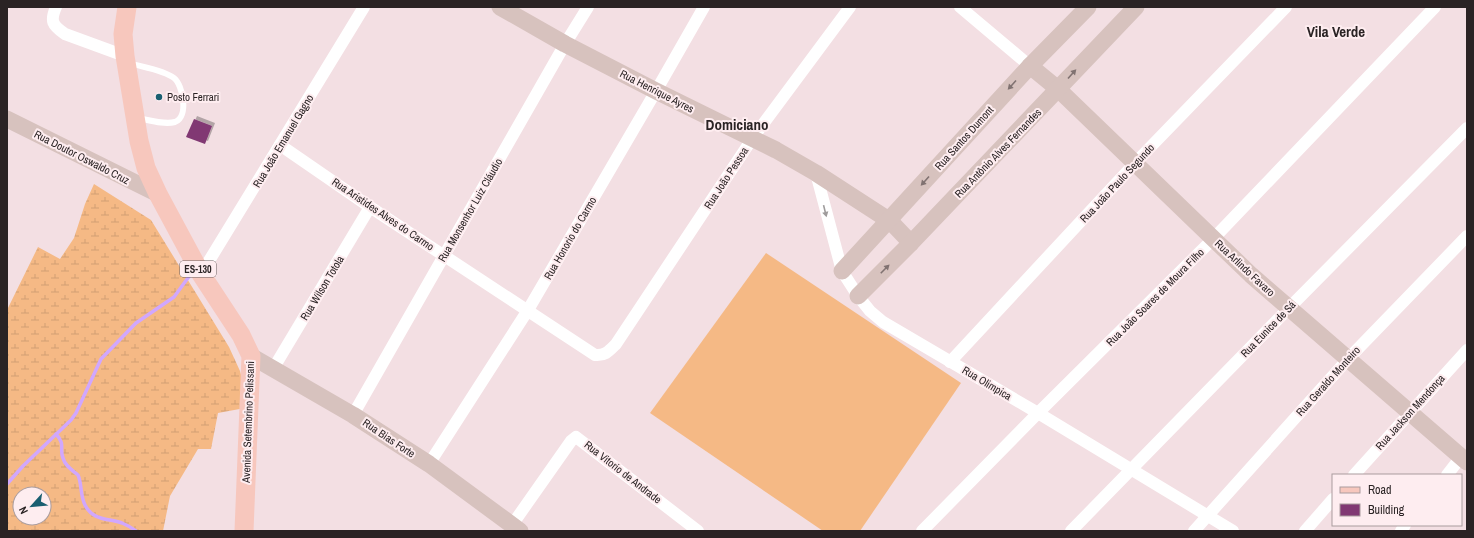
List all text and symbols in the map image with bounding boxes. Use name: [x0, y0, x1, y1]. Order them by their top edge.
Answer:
district label: Vila Verde: [1307, 21, 1365, 42]
street label: Rua Henrique Ayres: [618, 66, 697, 116]
one-way arrow: [1068, 69, 1077, 79]
one-way arrow: [1008, 80, 1017, 90]
place label: Posto Ferrari: [167, 90, 219, 104]
marker: Posto Ferrari: [154, 92, 164, 102]
street label: Rua João Emanuel Gagno: [250, 92, 316, 190]
street label: Rua Santos Dumont: [932, 103, 997, 173]
street label: Rua Antônio Alves Fernandes: [952, 105, 1045, 201]
district label: Domiciano: [706, 114, 768, 135]
street label: Rua Doutor Oswaldo Cruz: [32, 127, 133, 187]
street label: Rua João Paulo Segundo: [1077, 141, 1157, 225]
street label: Rua João Pessoa: [701, 144, 751, 212]
street label: Rua Monsenhor Luiz Cláudio: [435, 156, 505, 264]
street label: Rua Aristides Alves do Carmo: [329, 175, 437, 253]
one-way arrow: [921, 177, 930, 186]
street label: Rua Honorio do Carmo: [541, 194, 599, 282]
one-way arrow: [822, 205, 828, 217]
street label: Rua Arlindo Favaro: [1212, 237, 1278, 299]
street label: Rua João Soares de Moura Filho: [1103, 245, 1207, 349]
street label: Rua Wilson Totola: [297, 253, 347, 323]
road number: ES-130: [180, 261, 216, 277]
one-way arrow: [880, 264, 890, 274]
street label: Rua Eunice de Sá: [1238, 298, 1298, 360]
street label: Rua Geraldo Monteiro: [1293, 343, 1363, 419]
street label: Avenida Setembrino Pelissani: [239, 361, 257, 484]
street label: Rua Olimpica: [960, 363, 1014, 403]
street label: Rua Jackson Mendonça: [1372, 371, 1448, 453]
street label: Rua Bias Forte: [360, 415, 418, 461]
street label: Rua Vitorio de Andrade: [582, 438, 664, 506]
legend: [1332, 474, 1462, 526]
text: Road: [1368, 482, 1392, 498]
north arrow: [12, 486, 52, 526]
text: Building: [1368, 502, 1405, 518]
text: N: [15, 504, 31, 517]

